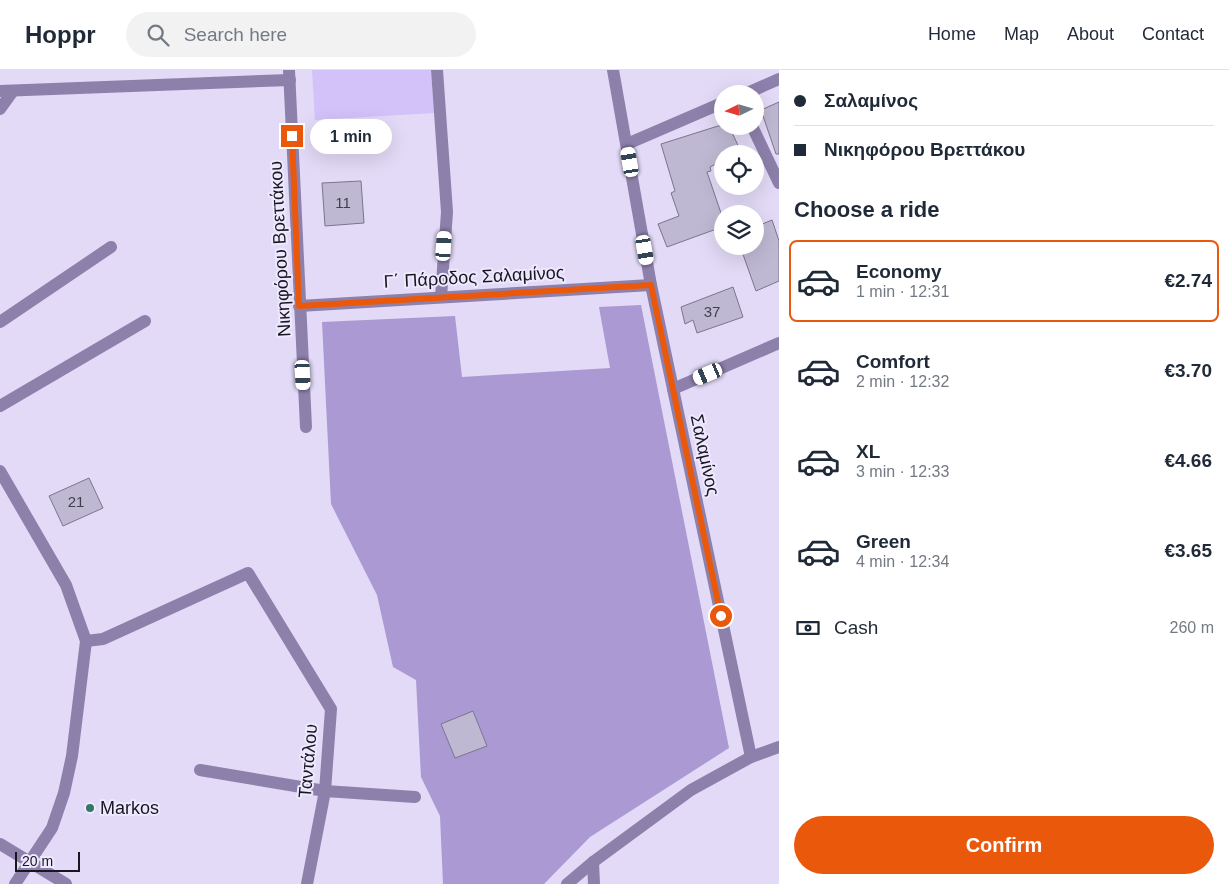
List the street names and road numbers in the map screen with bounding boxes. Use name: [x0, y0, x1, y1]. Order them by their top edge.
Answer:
street label: Νικηφόρου Βρεττάκου: [265, 161, 295, 337]
street label: Γ΄ Πάροδος Σαλαμίνος: [383, 262, 565, 292]
street label: Σαλαμίνος: [687, 412, 723, 498]
street label: Ταντάλου: [295, 723, 321, 799]

